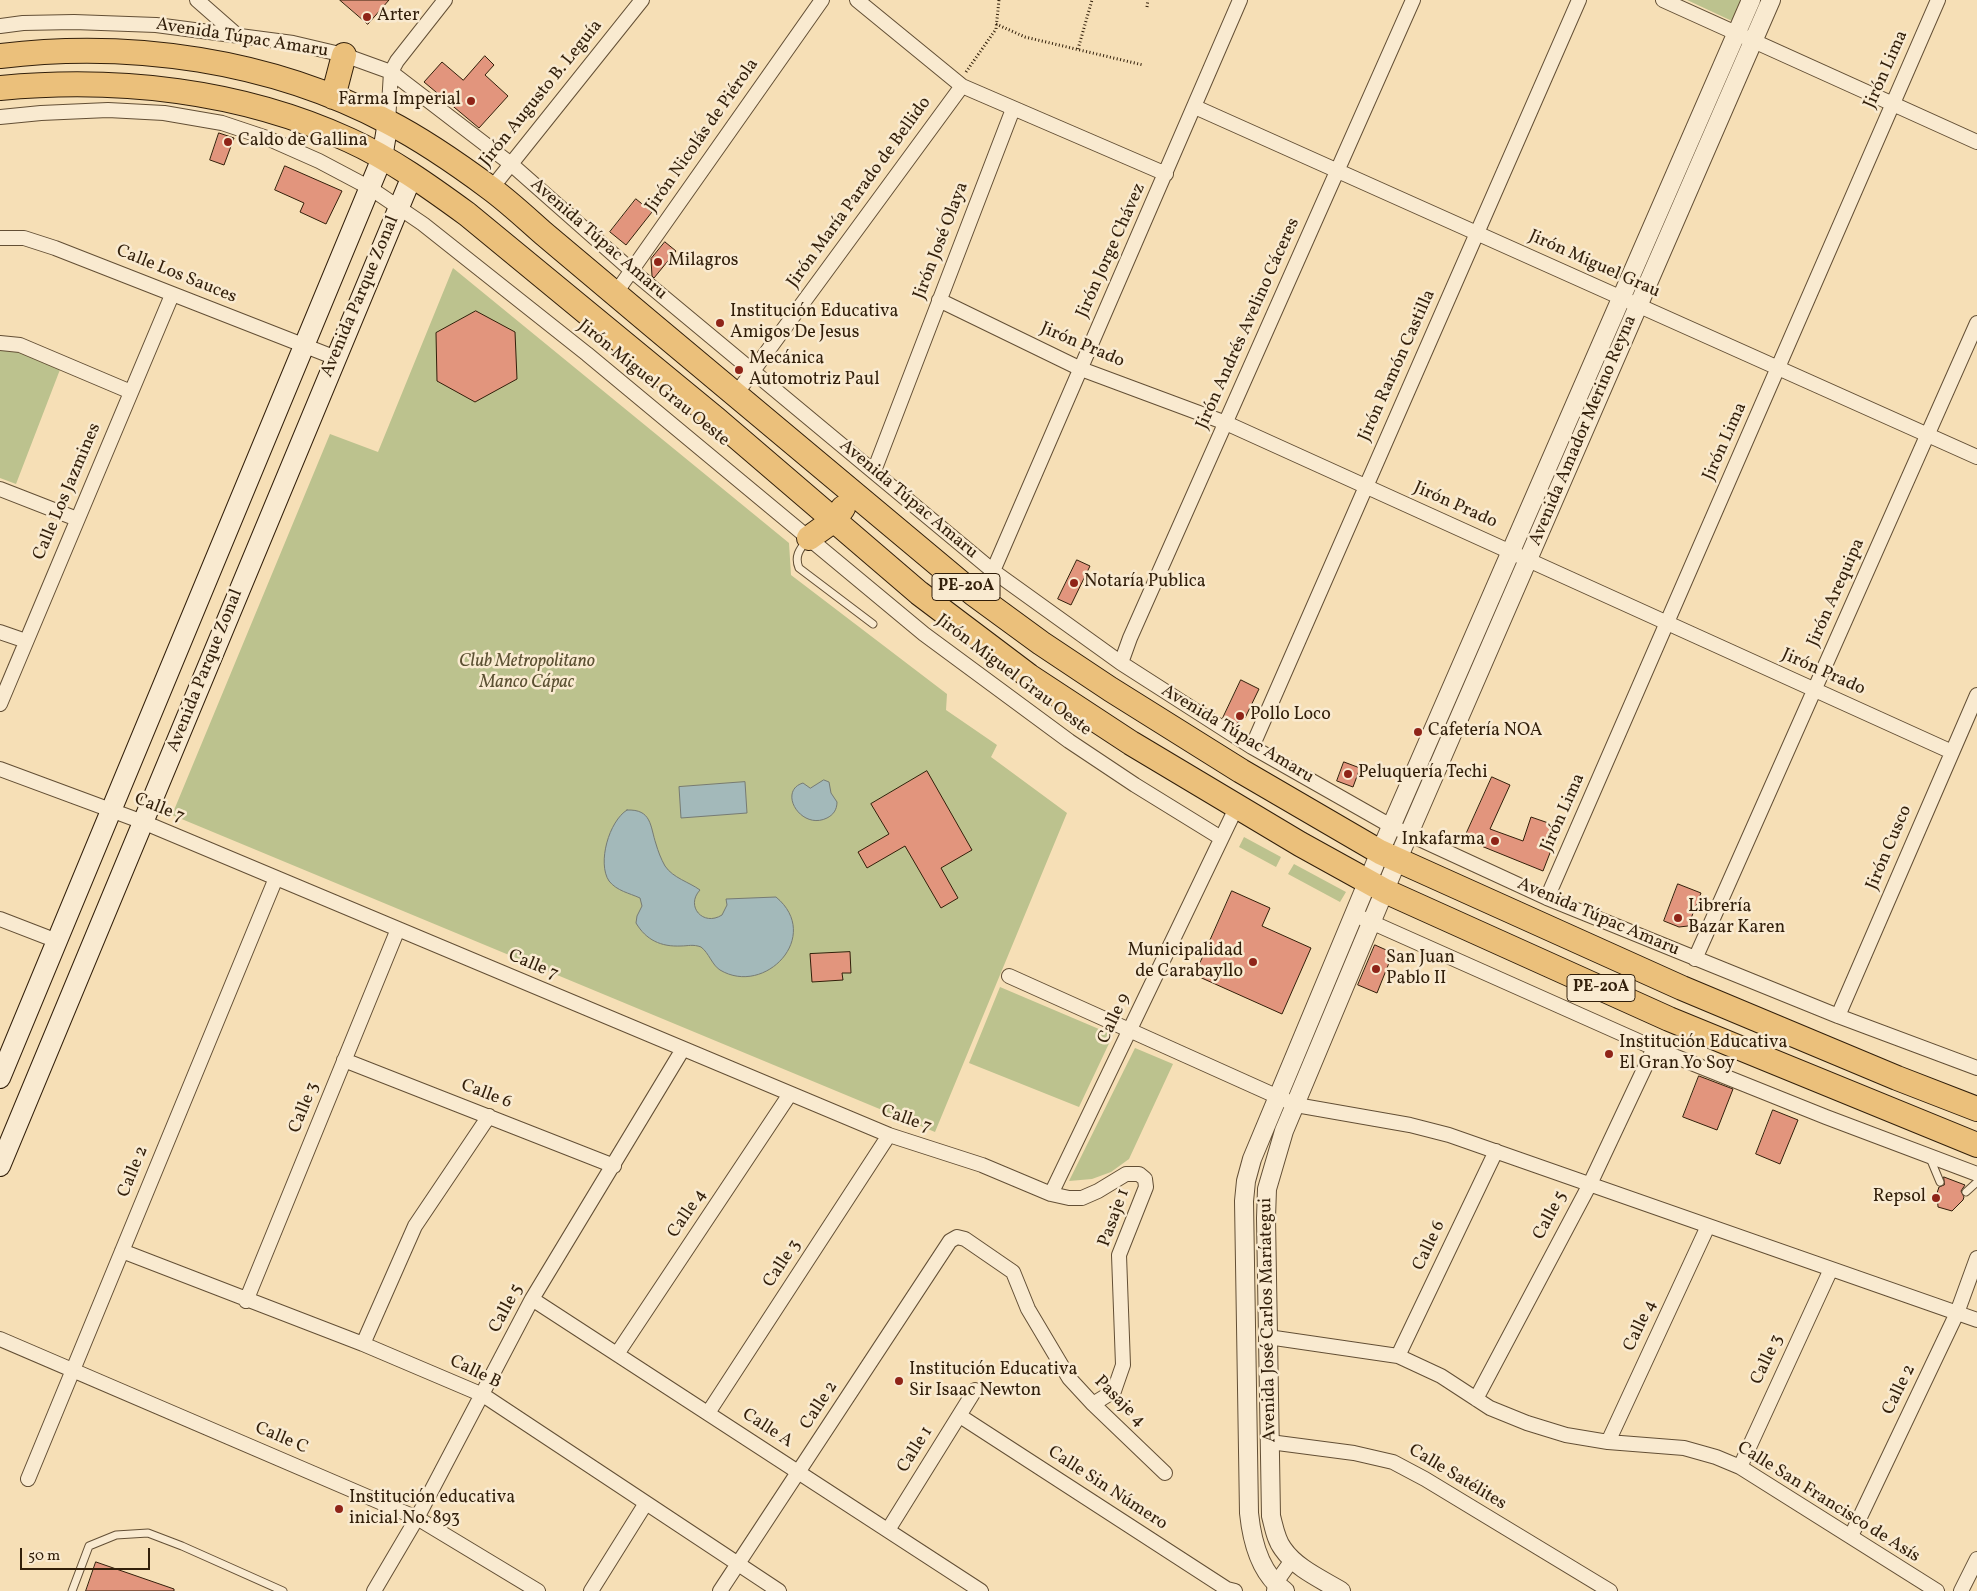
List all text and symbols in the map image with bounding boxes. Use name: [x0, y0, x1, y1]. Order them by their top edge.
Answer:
place label: Arter: [377, 6, 419, 28]
marker: Arter: [361, 11, 373, 23]
street label: Avenida Túpac Amaru: [154, 15, 330, 63]
street label: Jirón Augusto B. Leguía: [476, 16, 608, 172]
street label: Jirón Lima: [1860, 28, 1914, 112]
street label: Jirón Nicolás de Piérola: [642, 55, 764, 217]
place label: Farma Imperial: [338, 90, 461, 112]
street label: Jirón María Parado de Bellido: [783, 93, 937, 293]
marker: Farma Imperial: [465, 95, 477, 107]
place label: Caldo de Gallina: [238, 131, 368, 153]
marker: Caldo de Gallina: [222, 136, 234, 148]
street label: Avenida Túpac Amaru: [525, 175, 671, 305]
street label: Jirón José Olaya: [910, 179, 974, 303]
street label: Jirón Jorge Chávez: [1073, 180, 1151, 322]
street label: Avenida Parque Zonal: [317, 213, 405, 381]
street label: Jirón Andrés Avelino Cáceres: [1193, 215, 1305, 433]
street label: Jirón Miguel Grau: [1525, 226, 1663, 304]
street label: Calle Los Sauces: [113, 241, 239, 309]
place label: Milagros: [668, 251, 739, 273]
marker: Milagros: [652, 256, 664, 268]
street label: Jirón Ramón Castilla: [1355, 287, 1441, 445]
place label: Institución Educativa Amigos De Jesus: [730, 302, 898, 344]
street label: Avenida Amador Merino Reyna: [1526, 312, 1642, 550]
street label: Jirón Miguel Grau Oeste: [573, 316, 733, 452]
marker: Institución Educativa Amigos De Jesus: [714, 317, 726, 329]
street label: Jirón Prado: [1037, 319, 1127, 373]
place label: Mecánica Automotriz Paul: [749, 349, 880, 392]
marker: Mecánica Automotriz Paul: [733, 364, 745, 376]
street label: Jirón Lima: [1699, 400, 1753, 484]
street label: Calle Los Jazmines: [29, 420, 107, 564]
street label: Avenida Túpac Amaru: [834, 436, 982, 564]
street label: Jirón Prado: [1410, 478, 1500, 534]
street label: Jirón Arequipa: [1803, 536, 1871, 650]
place label: Notaría Publica: [1084, 572, 1206, 594]
road number: PE-20A: [932, 574, 1000, 600]
marker: Notaría Publica: [1068, 577, 1080, 589]
street label: Avenida Parque Zonal: [164, 587, 248, 755]
street label: Jirón Miguel Grau Oeste: [931, 610, 1095, 742]
street label: Jirón Prado: [1778, 645, 1868, 701]
park label: Club Metropolitano Manco Cápac: [459, 652, 595, 694]
street label: Avenida Túpac Amaru: [1157, 681, 1317, 789]
place label: Pollo Loco: [1250, 705, 1331, 727]
marker: Pollo Loco: [1234, 710, 1246, 722]
place label: Cafetería NOA: [1428, 721, 1542, 743]
marker: Cafetería NOA: [1412, 726, 1424, 738]
place label: Peluquería Techi: [1358, 763, 1488, 785]
marker: Peluquería Techi: [1342, 768, 1354, 780]
street label: Jirón Lima: [1537, 771, 1591, 855]
street label: Calle 7: [131, 789, 187, 829]
street label: Jirón Cusco: [1862, 802, 1918, 894]
place label: Inkafarma: [1402, 830, 1485, 852]
marker: Inkafarma: [1489, 835, 1501, 847]
street label: Avenida Túpac Amaru: [1514, 874, 1682, 962]
place label: Librería Bazar Karen: [1688, 897, 1785, 940]
marker: Librería Bazar Karen: [1672, 912, 1684, 924]
place label: Municipalidad de Carabayllo: [1127, 941, 1243, 984]
street label: Calle 7: [505, 946, 561, 986]
place label: San Juan Pablo II: [1386, 948, 1455, 991]
marker: Municipalidad de Carabayllo: [1247, 956, 1259, 968]
marker: San Juan Pablo II: [1370, 963, 1382, 975]
road number: PE-20A: [1567, 974, 1635, 1001]
street label: Calle 9: [1094, 990, 1136, 1048]
place label: Institución Educativa El Gran Yo Soy: [1619, 1033, 1787, 1076]
marker: Institución Educativa El Gran Yo Soy: [1603, 1048, 1615, 1060]
street label: Calle 6: [458, 1075, 514, 1115]
street label: Calle 3: [285, 1079, 325, 1137]
street label: Calle 7: [878, 1101, 934, 1139]
street label: Calle 2: [114, 1143, 154, 1201]
street label: Calle 4: [664, 1185, 712, 1243]
street label: Pasaje 1: [1095, 1186, 1135, 1250]
place label: Repsol: [1873, 1187, 1926, 1209]
street label: Calle 5: [1529, 1188, 1573, 1244]
marker: Repsol: [1930, 1192, 1942, 1204]
street label: Avenida José Carlos Maríategui: [1256, 1197, 1282, 1443]
street label: Calle 6: [1409, 1218, 1451, 1274]
street label: Calle 3: [760, 1236, 806, 1292]
street label: Calle 5: [485, 1281, 529, 1337]
street label: Calle 4: [1620, 1297, 1662, 1355]
street label: Calle 3: [1747, 1331, 1789, 1389]
street label: Calle B: [446, 1351, 504, 1395]
place label: Institución Educativa Sir Isaac Newton: [909, 1360, 1077, 1402]
street label: Calle 2: [1879, 1361, 1921, 1419]
street label: Pasaje 4: [1089, 1372, 1149, 1432]
marker: Institución Educativa Sir Isaac Newton: [893, 1375, 905, 1387]
street label: Calle 2: [796, 1378, 844, 1434]
street label: Calle A: [738, 1405, 796, 1453]
street label: Calle C: [251, 1418, 311, 1460]
street label: Calle 1: [893, 1423, 939, 1477]
street label: Calle San Francisco de Asís: [1732, 1438, 1924, 1568]
street label: Calle Satélites: [1404, 1440, 1510, 1516]
street label: Calle Sin Número: [1043, 1442, 1171, 1536]
place label: Institución educativa inicial No. 893: [349, 1488, 515, 1530]
marker: Institución educativa inicial No. 893: [333, 1503, 345, 1515]
scale bar: [22, 1538, 152, 1570]
text: 50 m: [28, 1546, 60, 1567]

